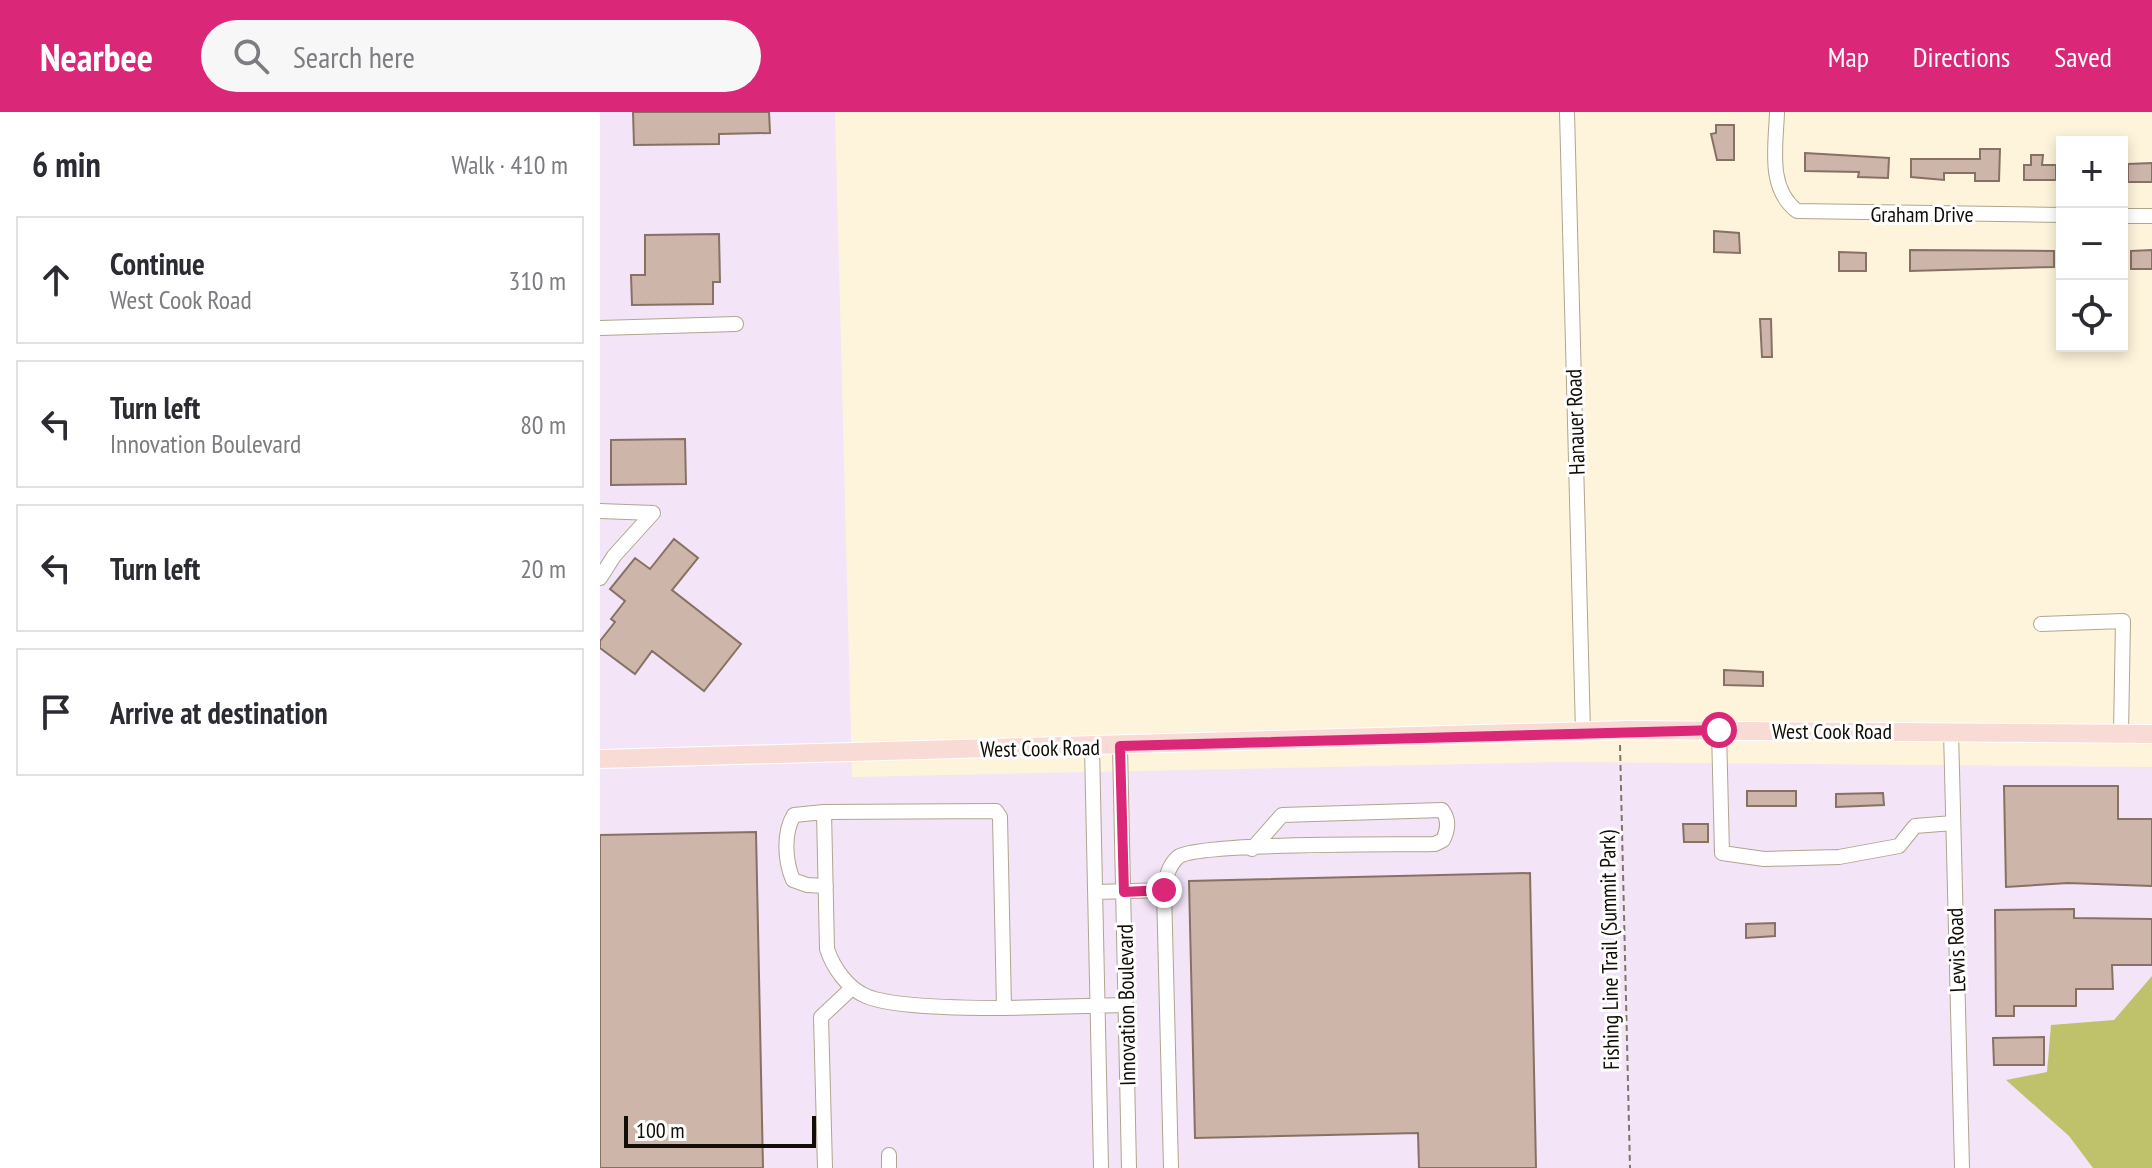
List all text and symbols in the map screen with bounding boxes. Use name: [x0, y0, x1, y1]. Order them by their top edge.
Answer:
search box: [201, 20, 761, 92]
text: Nearbee: [40, 32, 153, 81]
icon: search: [229, 34, 273, 78]
text: Search here: [293, 37, 415, 76]
text: Map: [1828, 38, 1869, 75]
text: Directions: [1913, 38, 2010, 75]
text: Saved: [2054, 38, 2112, 75]
map controls: [2056, 136, 2128, 352]
button: +: [2056, 136, 2128, 208]
text: 6 min: [32, 142, 101, 186]
text: Walk · 410 m: [451, 148, 568, 181]
street label: Graham Drive: [1870, 200, 1974, 228]
button: −: [2056, 208, 2128, 280]
text: Continue: [110, 244, 205, 283]
icon: ahead: [34, 258, 78, 302]
text: 310 m: [508, 264, 566, 297]
button: locate: [2056, 280, 2128, 352]
text: West Cook Road: [110, 283, 252, 316]
street label: Hanauer Road: [1559, 369, 1591, 475]
text: Turn left: [110, 388, 200, 427]
icon: left: [34, 402, 78, 446]
text: 80 m: [520, 408, 566, 441]
text: Innovation Boulevard: [110, 427, 301, 460]
icon: left: [34, 546, 78, 590]
text: Turn left: [110, 549, 200, 588]
text: 20 m: [520, 552, 566, 585]
icon: arrive: [34, 690, 78, 734]
text: Arrive at destination: [110, 693, 328, 732]
route start: [1701, 712, 1737, 748]
street label: West Cook Road: [1772, 717, 1892, 745]
street label: West Cook Road: [980, 733, 1100, 763]
street label: Fishing Line Trail (Summit Park): [1593, 829, 1625, 1070]
route end: [1146, 872, 1182, 908]
street label: Lewis Road: [1941, 907, 1971, 993]
street label: Innovation Boulevard: [1111, 924, 1141, 1086]
scale bar: [624, 1112, 816, 1148]
text: 100 m: [636, 1116, 685, 1144]

